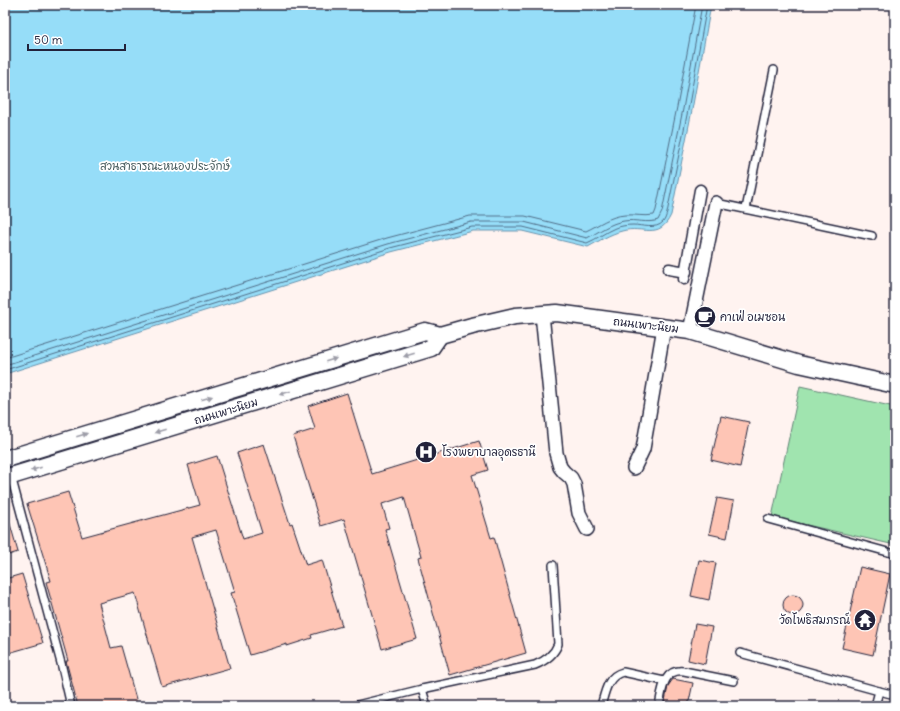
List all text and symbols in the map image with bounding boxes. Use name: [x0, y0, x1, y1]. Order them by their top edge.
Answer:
scale bar: [28, 26, 125, 52]
text: 50 m: [34, 32, 63, 47]
park label: สวนสาธารณะหนองประจักษ์: [100, 158, 230, 173]
cafe icon: คาเฟ่ อเมซอน: [692, 304, 718, 330]
place label: คาเฟ่ อเมซอน: [720, 309, 786, 324]
street label: ถนนเพาะนิยม: [612, 314, 680, 336]
one-way arrow: [403, 352, 415, 358]
one-way arrow: [325, 357, 337, 363]
one-way arrow: [278, 390, 290, 396]
one-way arrow: [201, 394, 213, 400]
street label: ถนนเพาะนิยม: [192, 395, 260, 427]
one-way arrow: [154, 428, 166, 434]
one-way arrow: [77, 432, 89, 438]
hospital icon: โรงพยาบาลอุดรธานี: [413, 439, 439, 465]
place label: โรงพยาบาลอุดรธานี: [442, 444, 536, 461]
one-way arrow: [30, 466, 42, 472]
temple icon: วัดโพธิสมภรณ์: [852, 607, 878, 633]
place label: วัดโพธิสมภรณ์: [779, 612, 850, 627]

